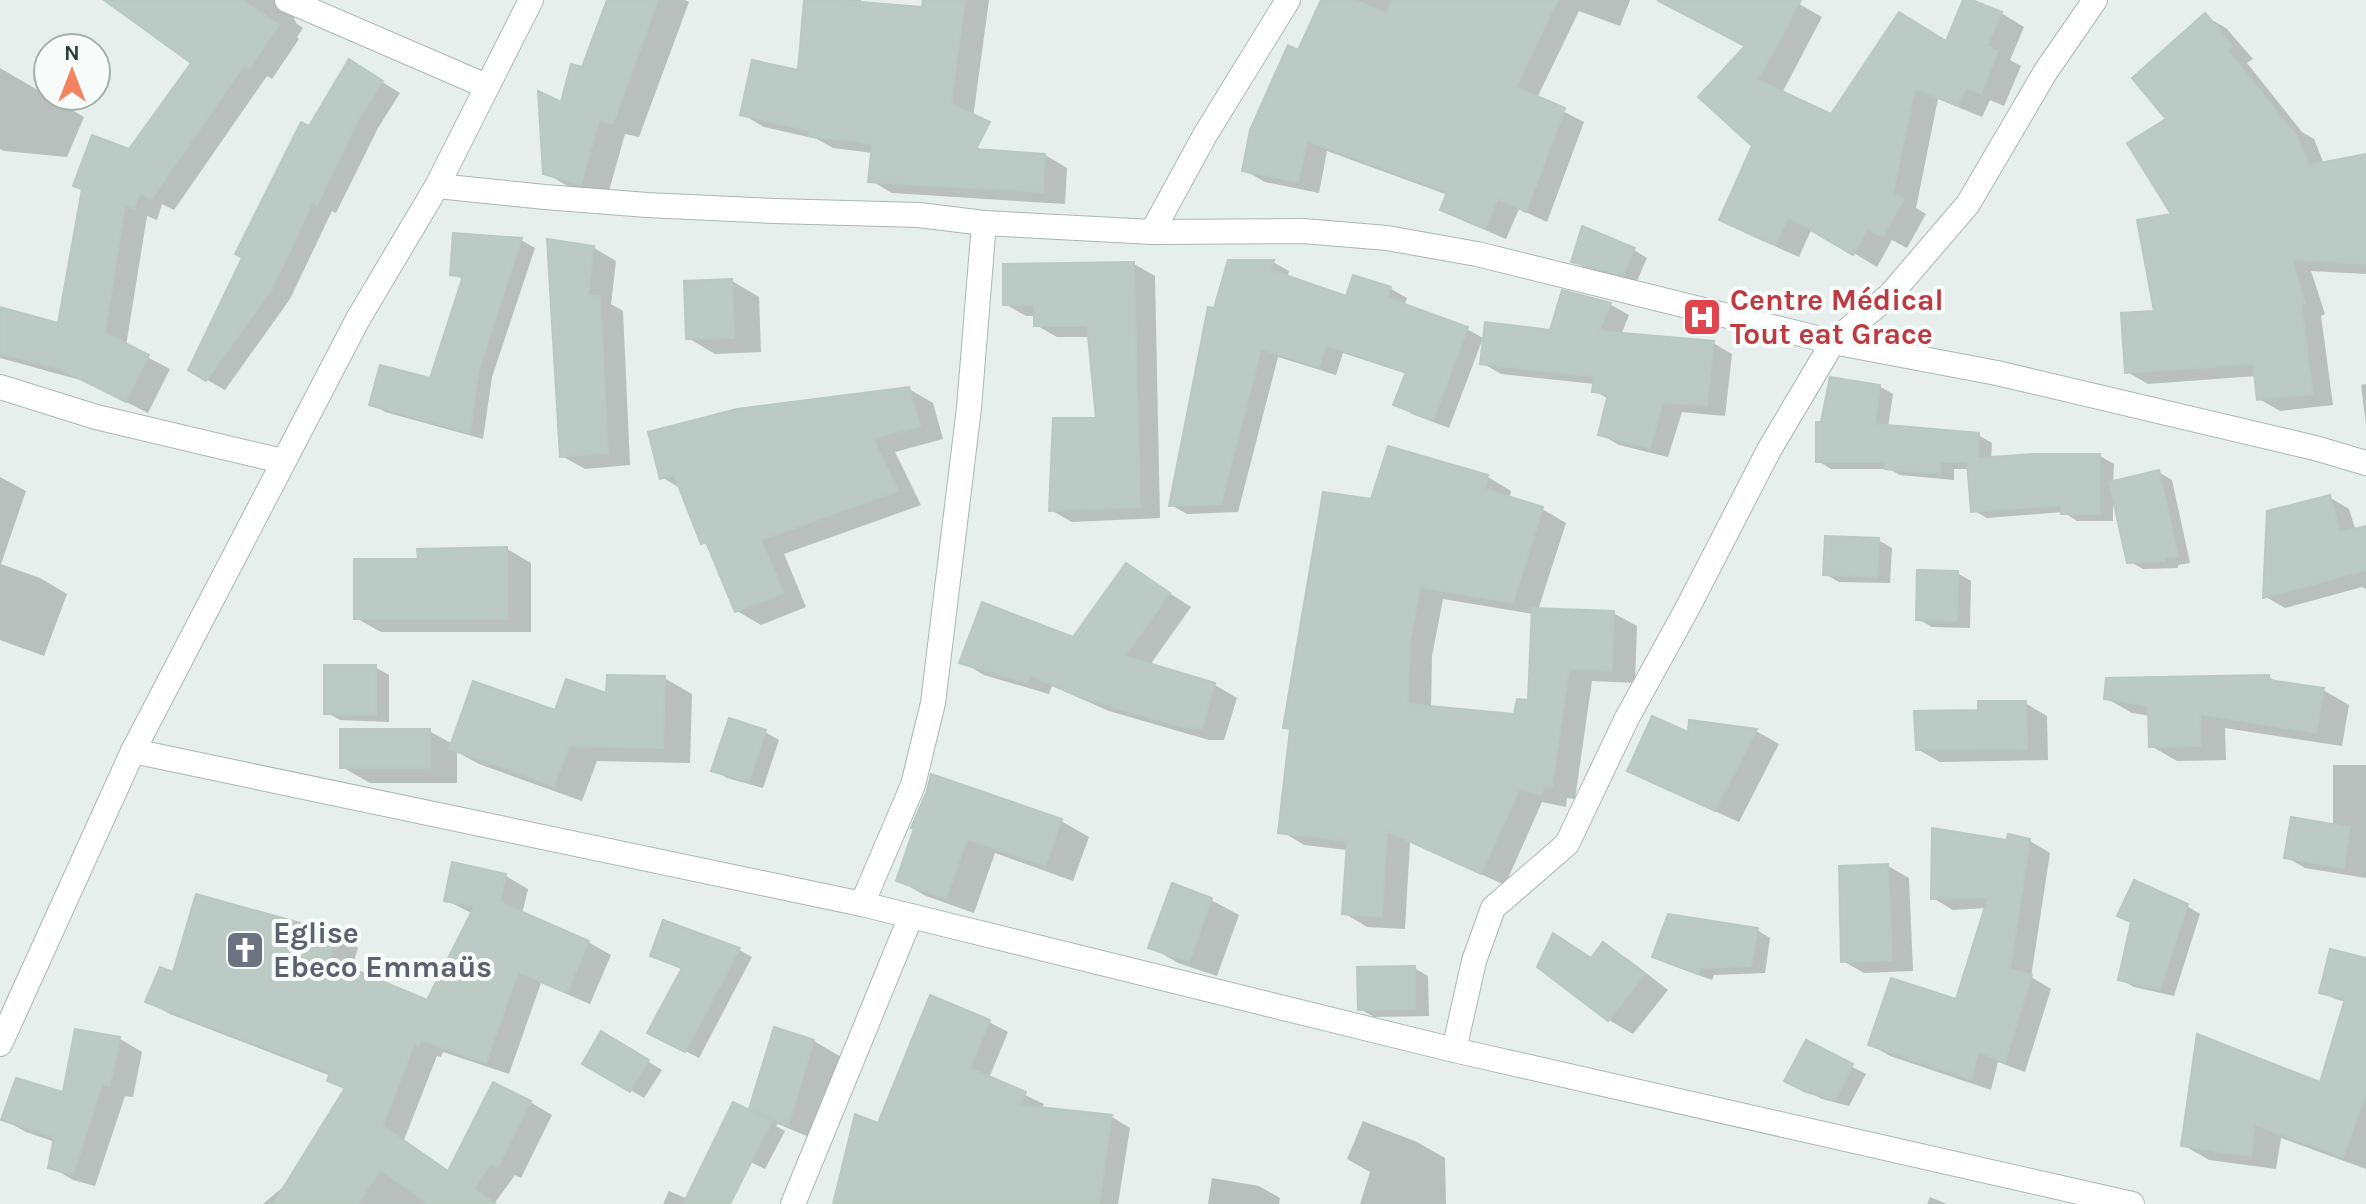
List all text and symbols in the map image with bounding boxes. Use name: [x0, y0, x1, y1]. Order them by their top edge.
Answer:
north arrow: [32, 32, 112, 112]
text: N: [64, 40, 80, 66]
place label: Centre Médical Tout eat Grace: [1730, 282, 1944, 352]
hospital icon: Centre Médical Tout eat Grace: [1681, 296, 1723, 338]
place label: Eglise Ebeco Emmaüs: [273, 915, 492, 985]
church icon: Eglise Ebeco Emmaüs: [224, 929, 266, 971]

